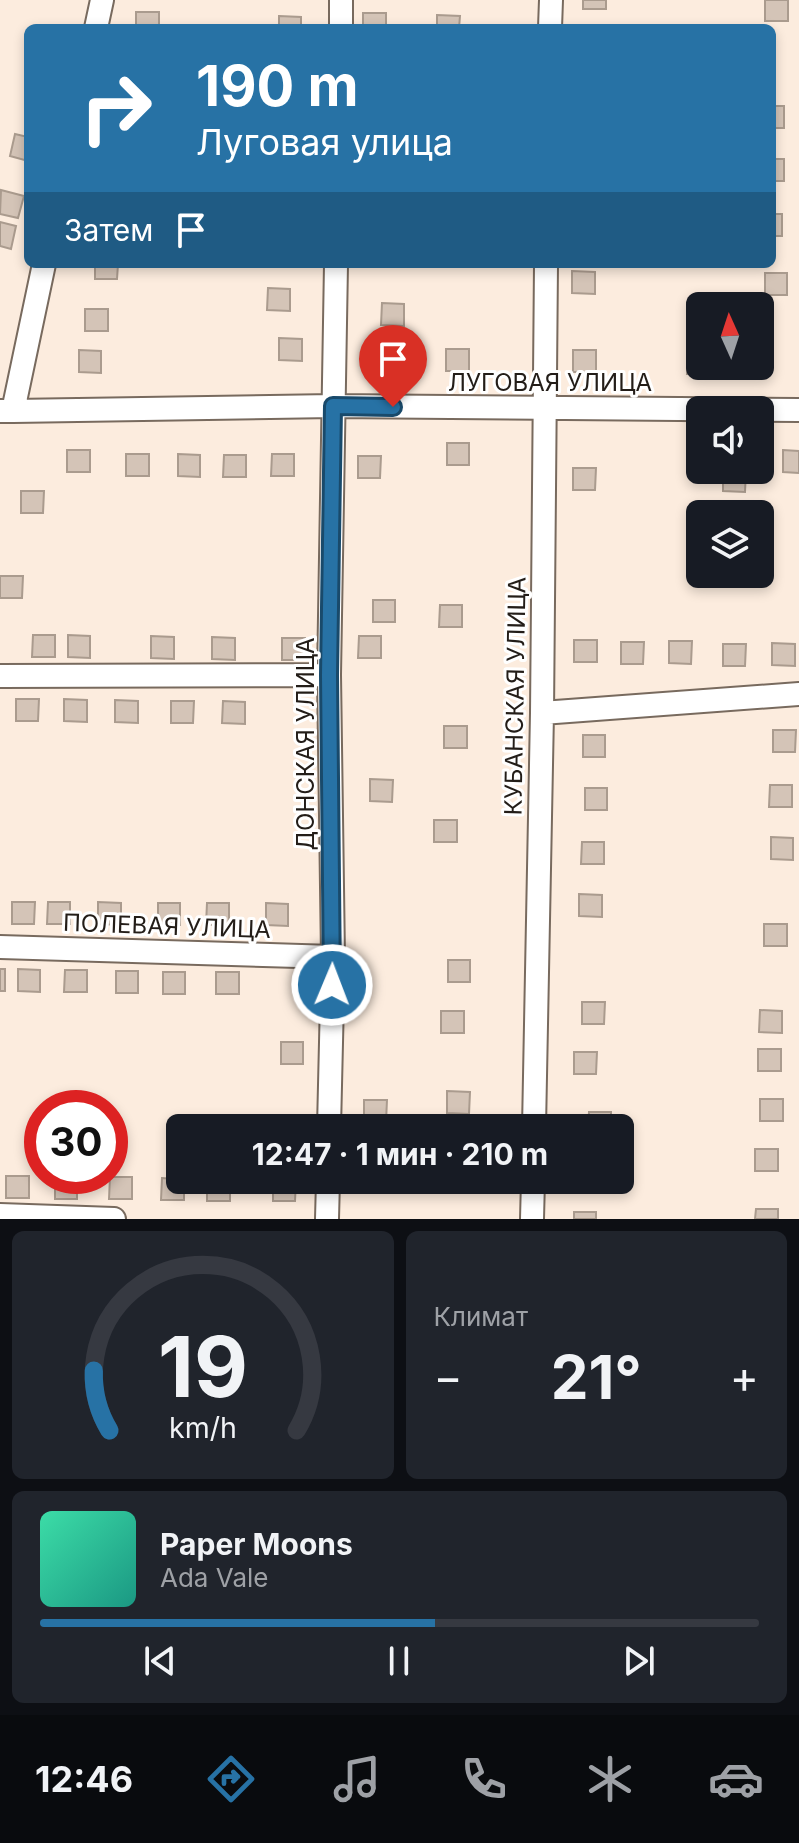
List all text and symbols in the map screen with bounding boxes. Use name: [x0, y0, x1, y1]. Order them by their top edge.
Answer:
text: 190 m: [196, 52, 359, 120]
icon: right: [64, 56, 168, 160]
text: Луговая улица: [196, 120, 453, 164]
icon: arrive: [169, 208, 213, 252]
text: Затем: [64, 212, 153, 248]
north arrow: [686, 292, 774, 380]
map controls: [686, 292, 774, 588]
pin: [359, 325, 427, 407]
icon: arrive: [371, 337, 415, 381]
street label: ЛУГОВАЯ УЛИЦА: [448, 368, 652, 397]
button: sound: [686, 396, 774, 484]
button: layers: [686, 500, 774, 588]
street label: КУБАНСКАЯ УЛИЦА: [498, 577, 532, 815]
street label: ДОНСКАЯ УЛИЦА: [291, 637, 320, 851]
street label: ПОЛЕВАЯ УЛИЦА: [63, 908, 271, 944]
position arrow: [290, 943, 374, 1027]
speed limit sign: 30: [24, 1090, 128, 1194]
text: 12:47 · 1 мин · 210 m: [252, 1136, 548, 1172]
text: Климат: [434, 1301, 528, 1332]
text: 19: [158, 1316, 248, 1417]
text: 21°: [551, 1341, 642, 1413]
text: −: [434, 1350, 463, 1404]
text: +: [730, 1350, 759, 1404]
text: km/h: [169, 1410, 237, 1445]
text: Paper Moons: [160, 1526, 353, 1562]
text: Ada Vale: [160, 1562, 268, 1593]
icon: previous: [138, 1639, 182, 1683]
icon: pause: [377, 1639, 421, 1683]
icon: next: [617, 1639, 661, 1683]
icon: directions: [203, 1751, 259, 1807]
icon: music: [329, 1751, 385, 1807]
icon: phone: [456, 1751, 512, 1807]
icon: climate: [582, 1751, 638, 1807]
icon: car: [708, 1751, 764, 1807]
text: 12:46: [35, 1757, 133, 1801]

